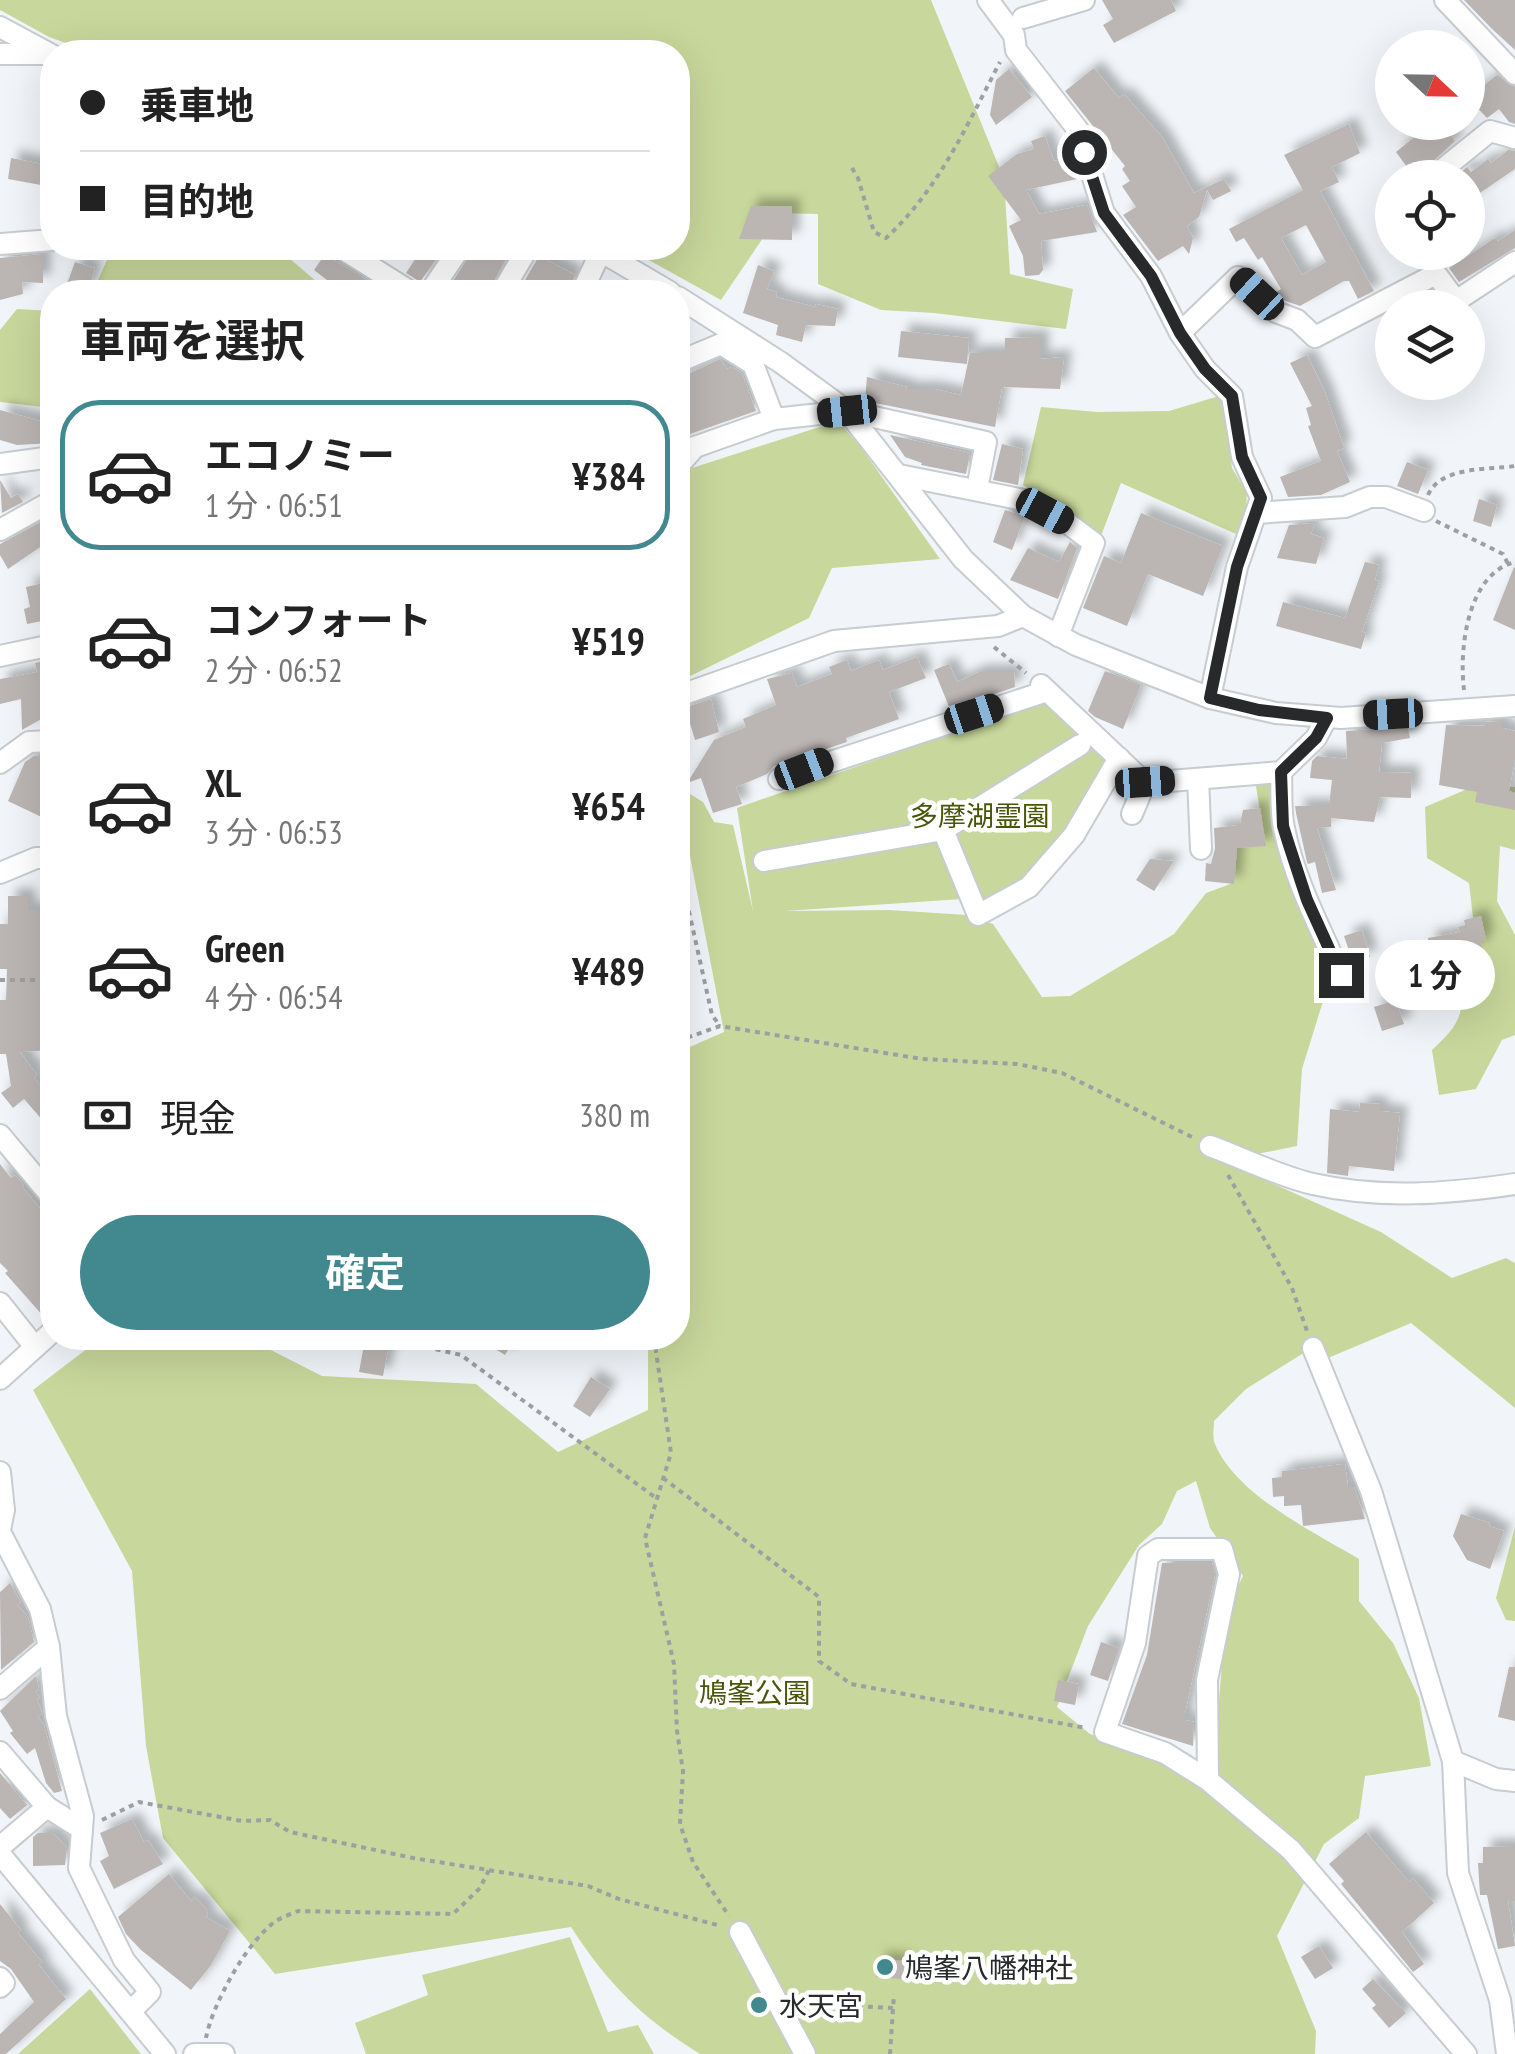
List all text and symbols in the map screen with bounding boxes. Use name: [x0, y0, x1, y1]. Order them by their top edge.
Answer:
north arrow: [1375, 30, 1485, 140]
map controls: [1375, 30, 1485, 400]
text: 乗車地: [140, 80, 254, 129]
route start: [1062, 130, 1107, 175]
button: locate: [1375, 160, 1485, 270]
text: 目的地: [140, 176, 254, 225]
car: [1225, 263, 1289, 325]
button: layers: [1375, 290, 1485, 400]
text: 車両を選択: [80, 311, 305, 369]
car: [816, 393, 878, 429]
icon: car: [85, 430, 175, 520]
text: エコノミー: [205, 430, 395, 479]
text: ¥384: [572, 451, 645, 500]
text: 1 分 · 06:51: [205, 484, 343, 526]
car: [1011, 484, 1079, 538]
icon: car: [85, 595, 175, 685]
text: コンフォート: [205, 595, 432, 644]
text: ¥519: [572, 616, 645, 665]
text: 2 分 · 06:52: [205, 649, 343, 691]
car: [941, 690, 1007, 738]
car: [1362, 697, 1424, 731]
car: [771, 744, 837, 794]
text: XL: [205, 758, 241, 807]
icon: car: [85, 760, 175, 850]
car: [1114, 765, 1176, 799]
text: ¥654: [572, 781, 645, 830]
park label: 多摩湖霊園: [910, 797, 1050, 834]
text: 3 分 · 06:53: [205, 811, 343, 853]
text: Green: [205, 923, 285, 972]
icon: car: [85, 925, 175, 1015]
callout: 1 分: [1376, 940, 1496, 1010]
text: ¥489: [572, 946, 645, 995]
route end: [1319, 953, 1364, 998]
text: 1 分: [1408, 954, 1462, 996]
text: 4 分 · 06:54: [205, 976, 343, 1018]
icon: cash: [80, 1088, 135, 1143]
text: 現金: [160, 1093, 236, 1142]
text: 380 m: [579, 1094, 650, 1136]
button: 確定: [80, 1215, 650, 1330]
park label: 鳩峯公園: [699, 1674, 811, 1711]
place label: 鳩峯八幡神社: [905, 1949, 1073, 1986]
marker: 鳩峯八幡神社: [874, 1956, 896, 1978]
place label: 水天宮: [779, 1987, 863, 2024]
marker: 水天宮: [748, 1994, 770, 2016]

